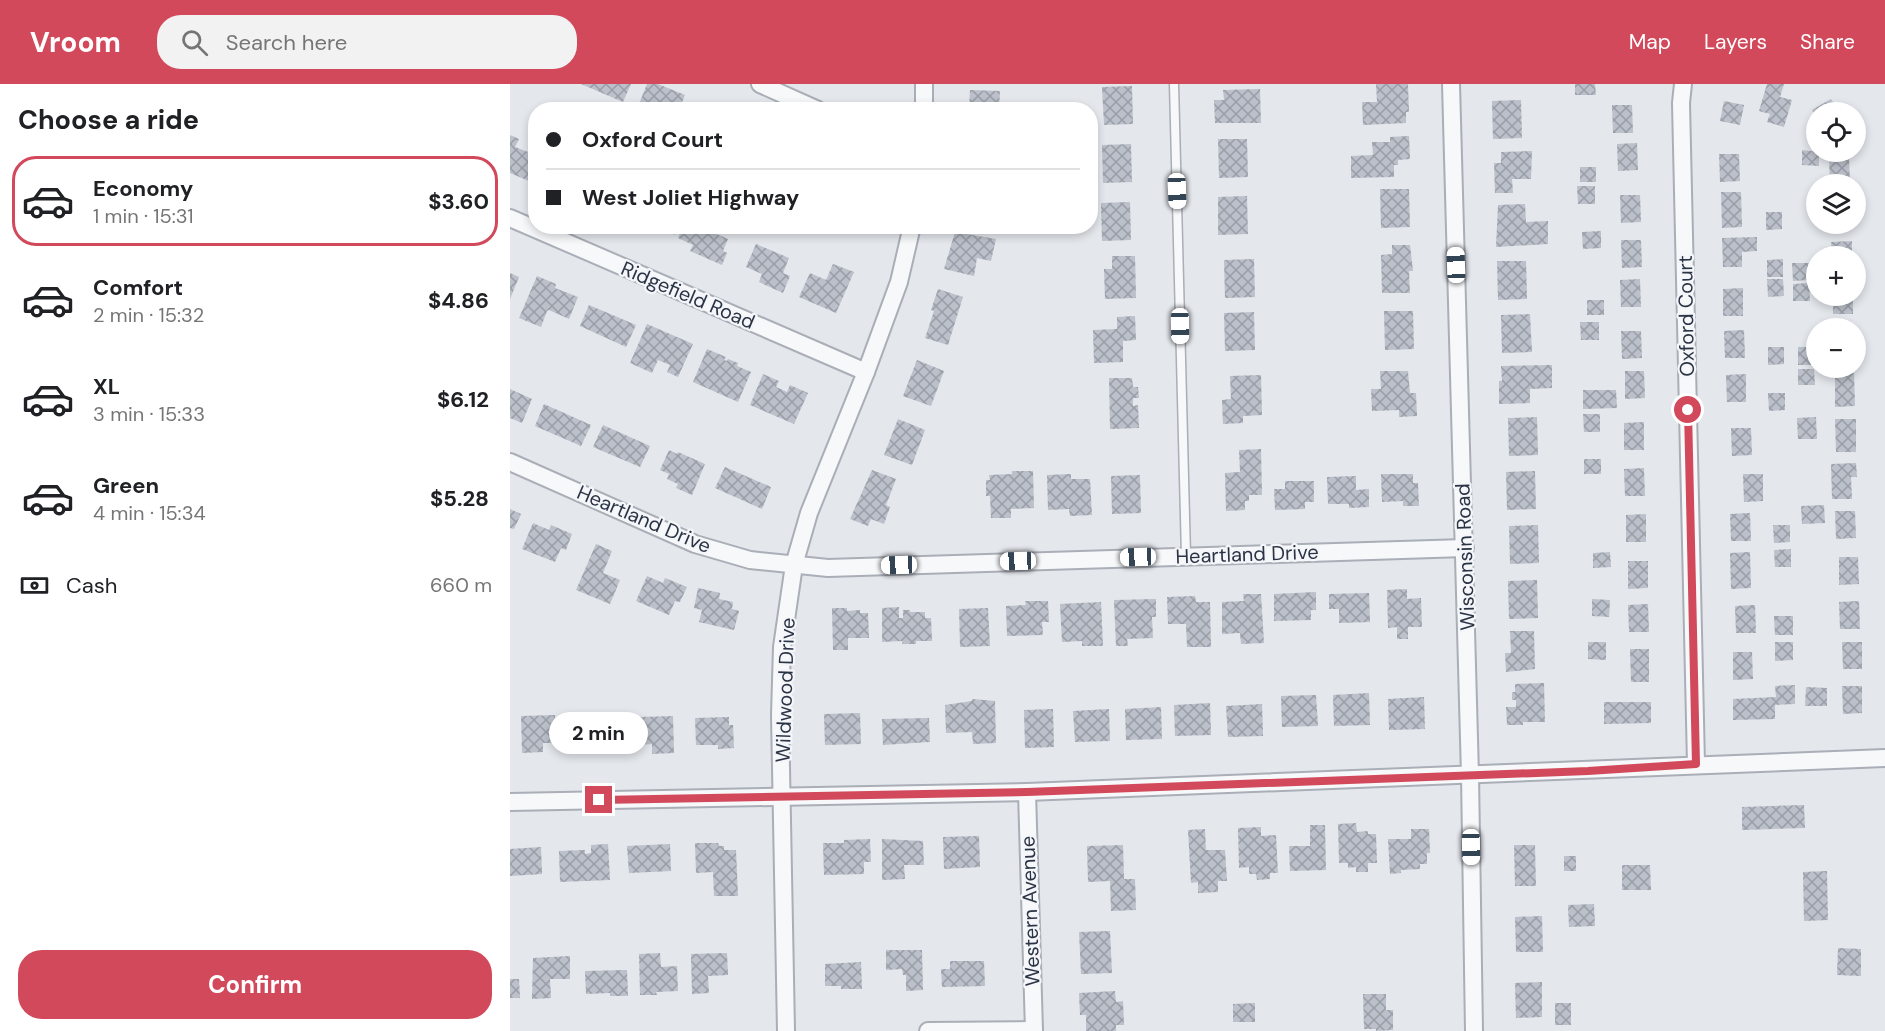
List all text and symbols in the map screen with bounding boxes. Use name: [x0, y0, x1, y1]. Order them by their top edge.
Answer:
search box: [157, 15, 577, 69]
text: Vroom: [30, 24, 121, 61]
icon: search: [178, 26, 211, 59]
text: Search here: [226, 28, 347, 57]
text: Map: [1629, 28, 1671, 56]
text: Layers: [1704, 28, 1767, 56]
text: Share: [1800, 28, 1855, 56]
text: Choose a ride: [18, 102, 199, 137]
map controls: [1806, 102, 1866, 378]
button: locate: [1806, 102, 1866, 162]
text: Oxford Court: [582, 125, 723, 154]
car: [1167, 173, 1187, 209]
icon: car: [21, 174, 75, 228]
text: Economy: [93, 174, 193, 203]
button: layers: [1806, 174, 1866, 234]
text: West Joliet Highway: [582, 183, 799, 212]
text: $3.60: [428, 187, 489, 216]
text: 1 min · 15:31: [93, 203, 193, 229]
button: +: [1806, 246, 1866, 306]
car: [1446, 247, 1466, 283]
street label: Ridgefield Road: [617, 255, 759, 335]
street label: Oxford Court: [1672, 255, 1700, 377]
icon: car: [21, 273, 75, 327]
text: Comfort: [93, 273, 183, 302]
text: $4.86: [428, 286, 489, 315]
text: 2 min · 15:32: [93, 302, 204, 328]
car: [1171, 308, 1189, 344]
button: −: [1806, 318, 1866, 378]
icon: car: [21, 372, 75, 426]
text: XL: [93, 372, 120, 401]
text: $6.12: [437, 385, 489, 414]
route start: [1674, 396, 1701, 423]
text: 3 min · 15:33: [93, 401, 205, 427]
icon: car: [21, 471, 75, 525]
text: Green: [93, 471, 159, 500]
street label: Heartland Drive: [573, 479, 715, 559]
street label: Wisconsin Road: [1449, 483, 1481, 631]
text: $5.28: [430, 484, 489, 513]
text: 4 min · 15:34: [93, 500, 206, 526]
street label: Heartland Drive: [1175, 539, 1319, 569]
car: [1120, 547, 1156, 567]
car: [1000, 551, 1036, 571]
car: [881, 555, 917, 575]
icon: cash: [18, 569, 51, 602]
text: Cash: [66, 571, 117, 600]
text: 660 m: [430, 572, 492, 598]
street label: Wildwood Drive: [769, 617, 801, 763]
callout: 2 min: [550, 713, 648, 755]
text: 2 min: [572, 720, 625, 746]
route end: [585, 786, 612, 813]
car: [1462, 829, 1480, 865]
street label: Western Avenue: [1014, 835, 1046, 987]
button: Confirm: [18, 950, 492, 1019]

